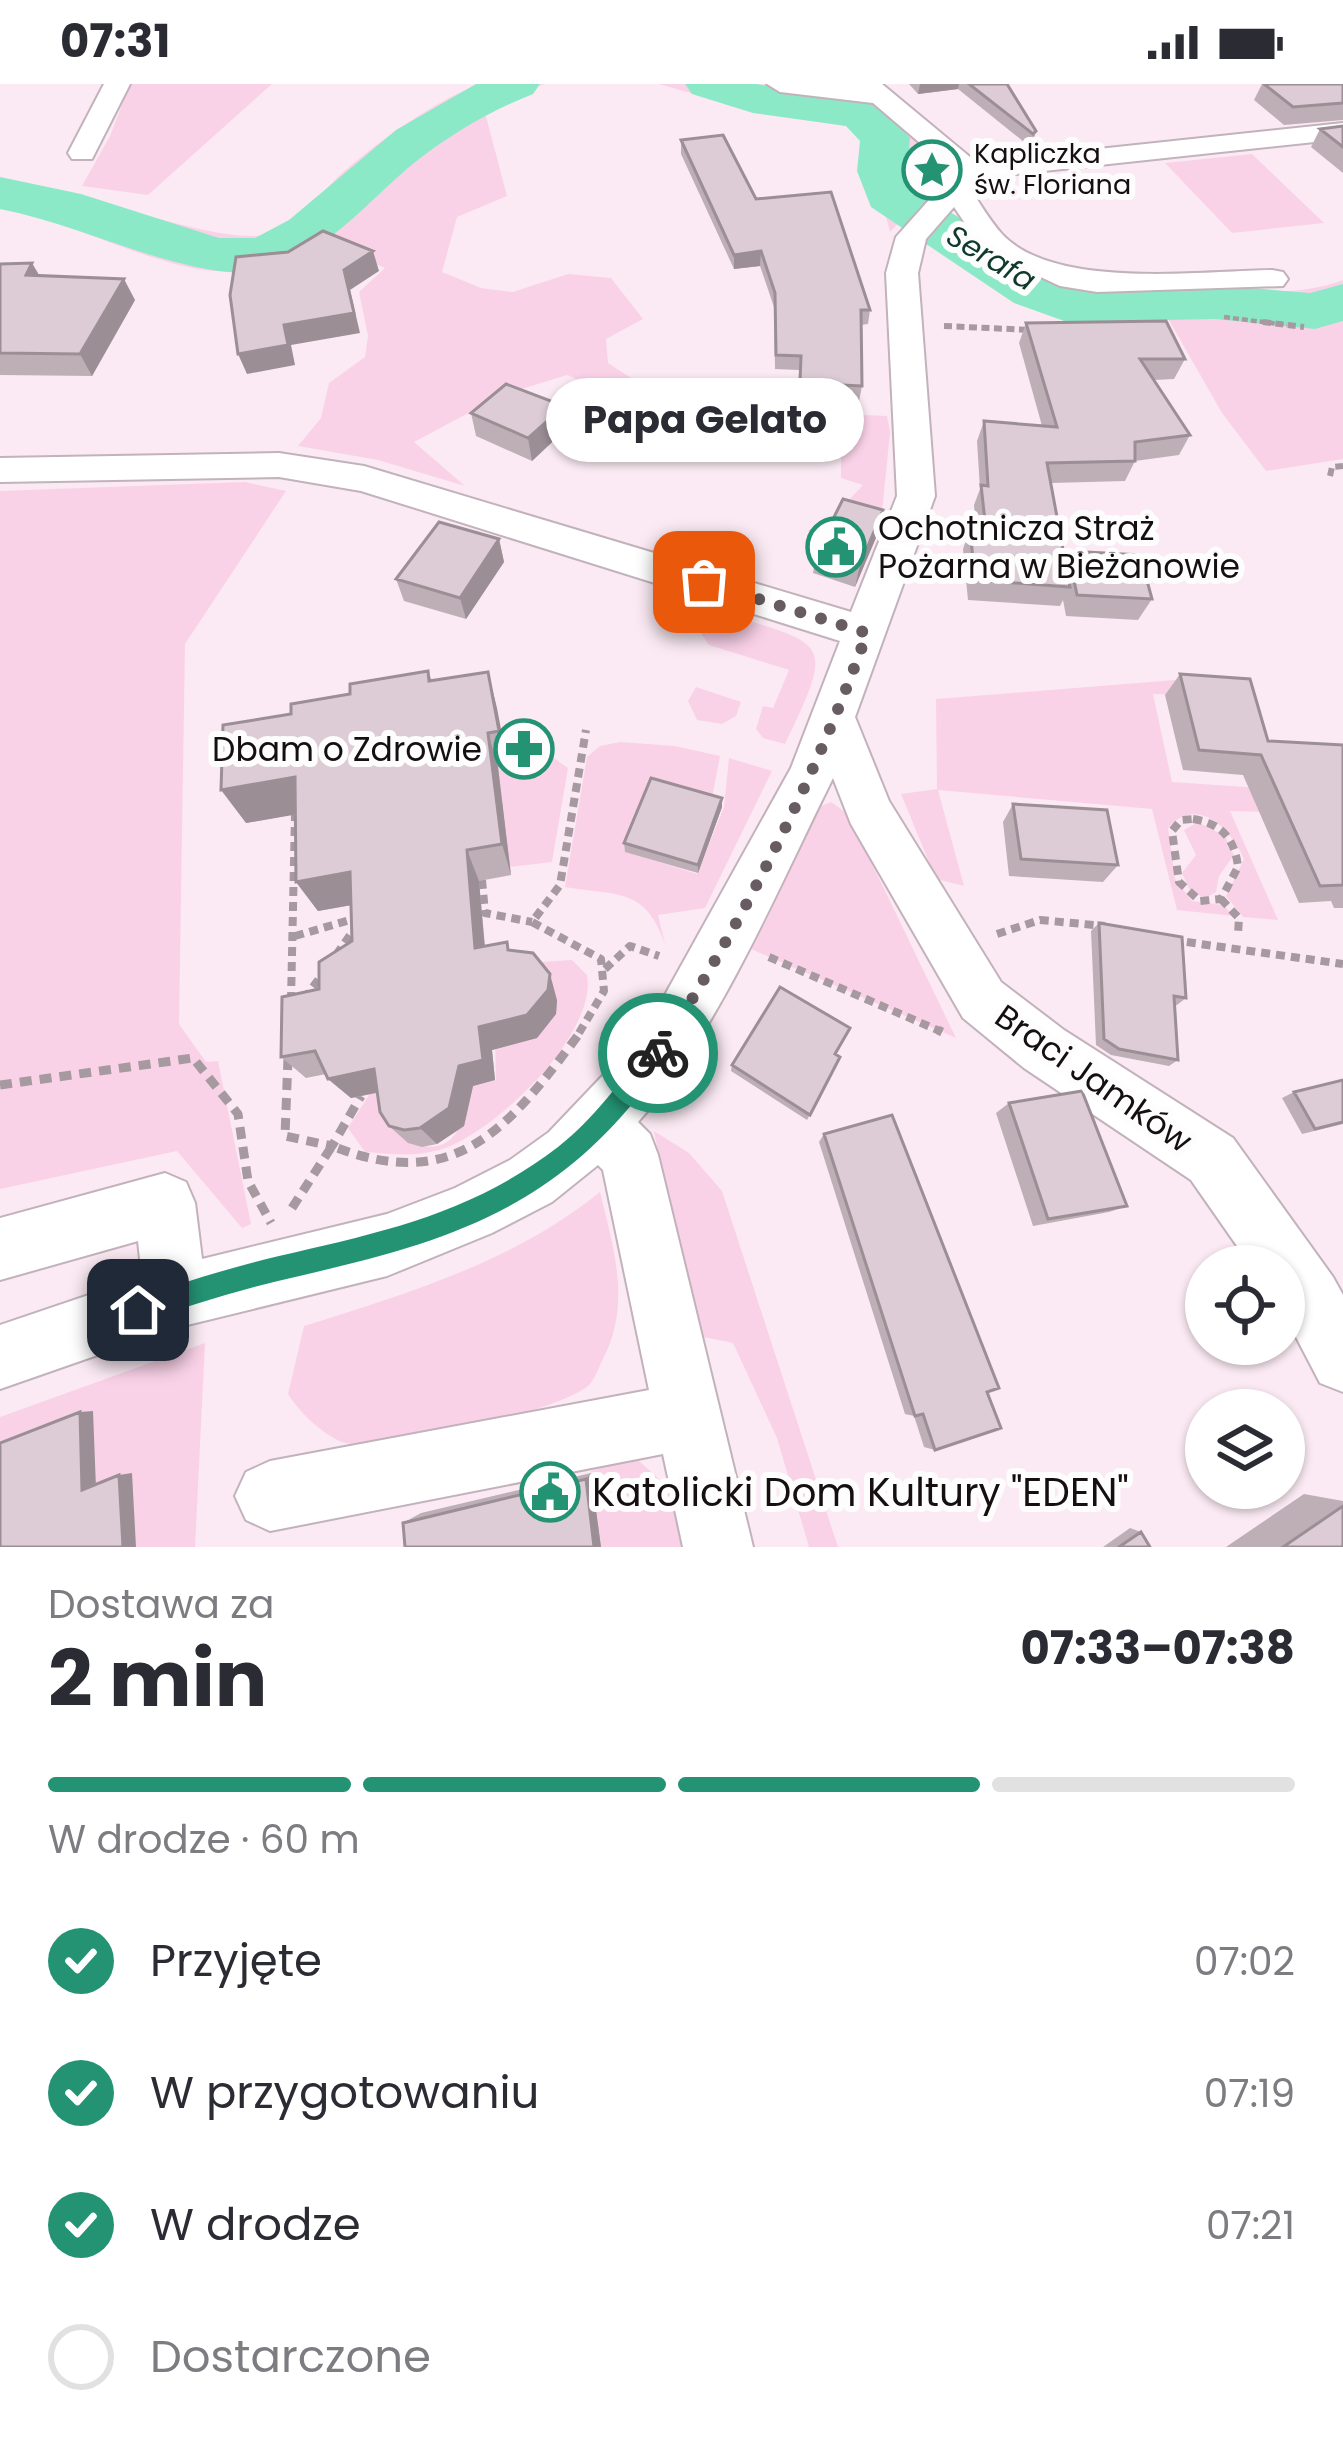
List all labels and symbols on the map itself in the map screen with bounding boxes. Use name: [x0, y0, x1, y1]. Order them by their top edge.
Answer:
place label: Kapliczka św. Floriana: [974, 135, 1131, 203]
place icon: Kapliczka św. Floriana: [901, 139, 963, 201]
water label: Serafa: [938, 214, 1044, 301]
callout: Papa Gelato: [545, 378, 863, 462]
place label: Ochotnicza Straż Pożarna w Bieżanowie: [878, 505, 1240, 590]
public building icon: Ochotnicza Straż Pożarna w Bieżanowie: [805, 516, 867, 578]
pin: [653, 531, 755, 633]
pharmacy icon: Dbam o Zdrowie: [493, 718, 555, 780]
place label: Dbam o Zdrowie: [212, 726, 482, 773]
courier: [598, 993, 718, 1113]
street label: Braci Jamków: [986, 993, 1202, 1164]
pin: [87, 1259, 189, 1361]
public building icon: Katolicki Dom Kultury "EDEN": [519, 1461, 581, 1523]
place label: Katolicki Dom Kultury "EDEN": [592, 1465, 1129, 1520]

